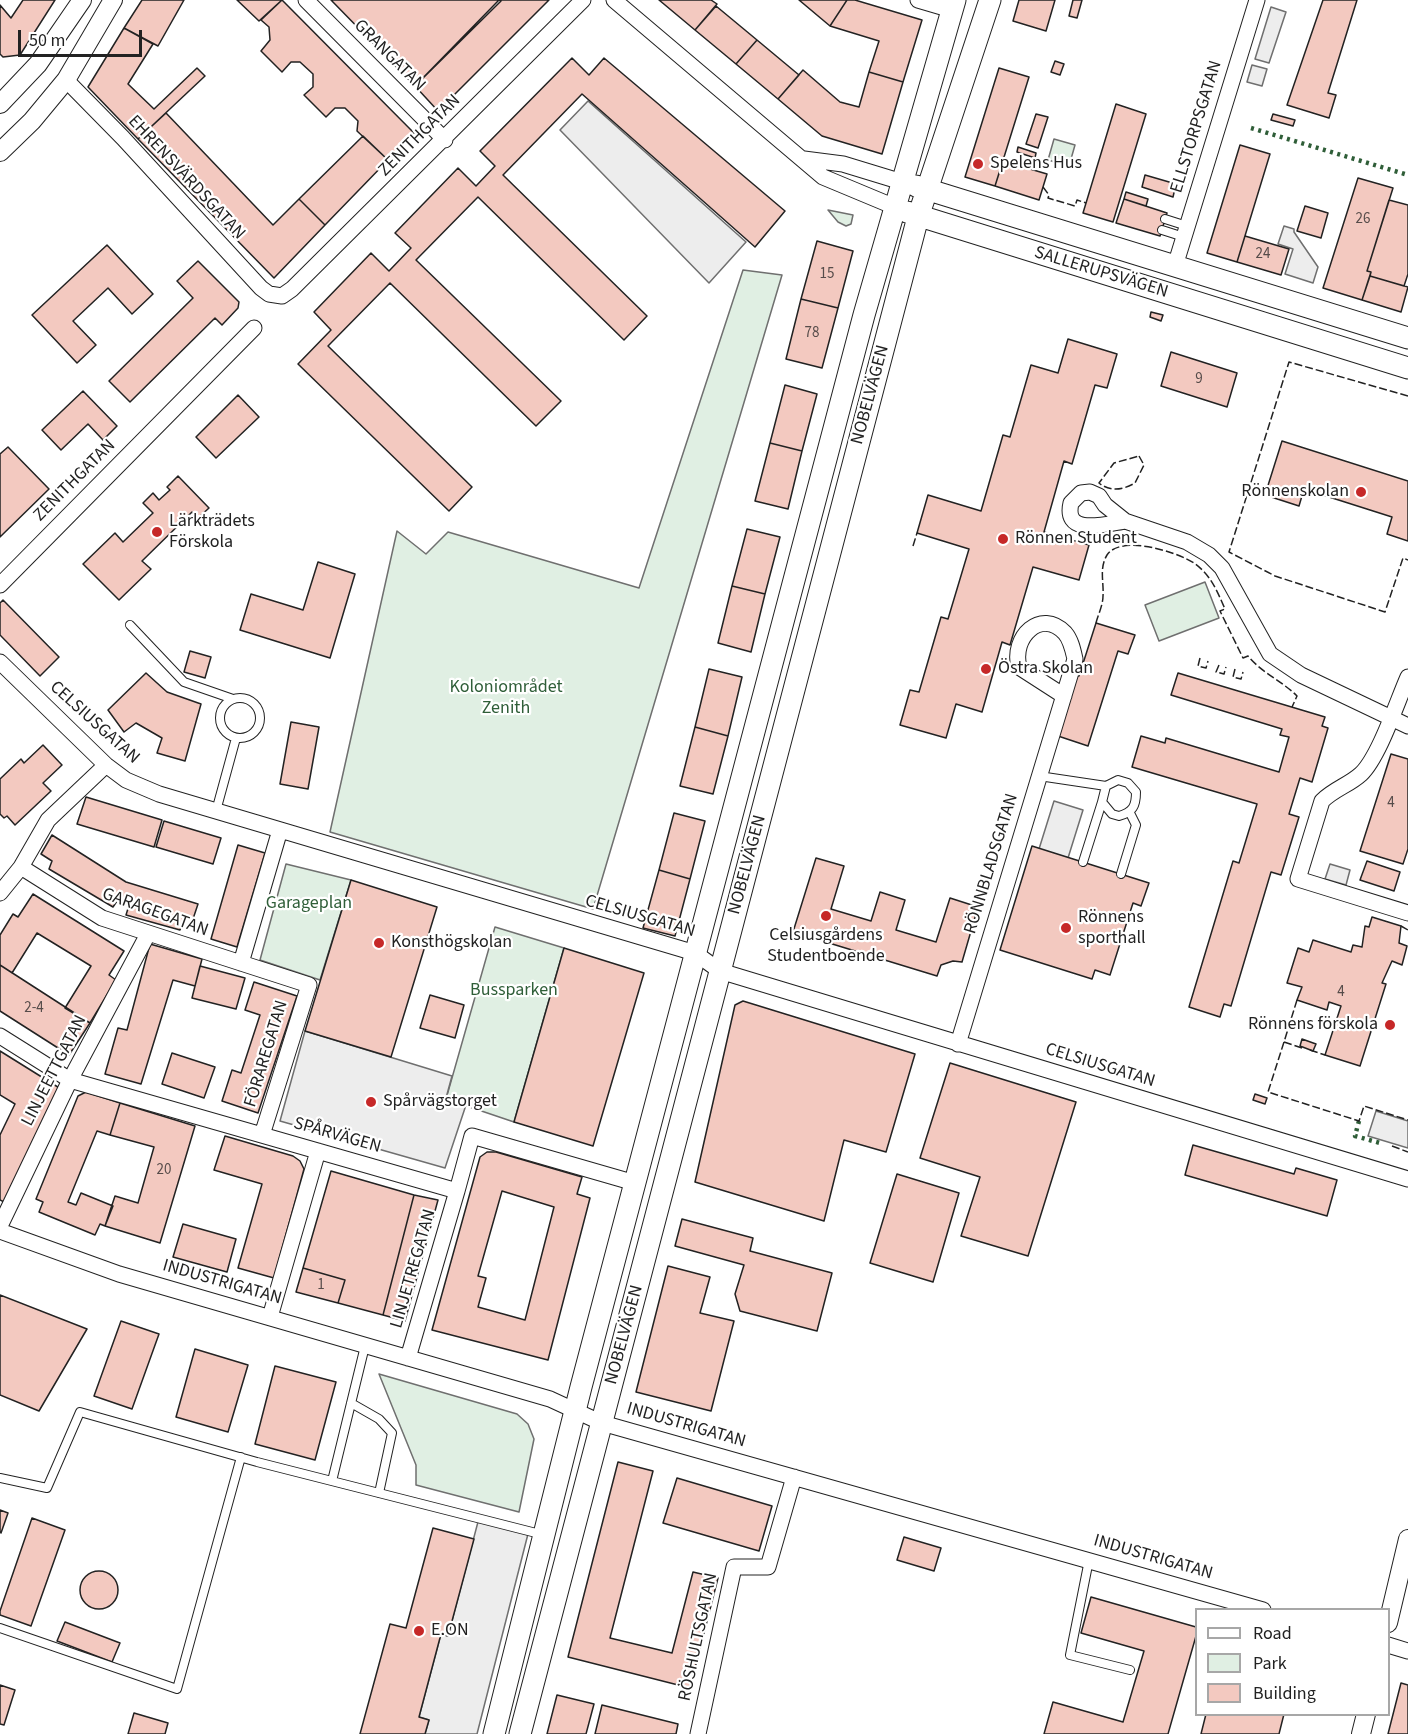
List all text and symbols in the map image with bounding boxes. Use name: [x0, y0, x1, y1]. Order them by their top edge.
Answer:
street label: GRANGATAN: [349, 16, 429, 96]
scale bar: [21, 18, 146, 56]
text: 50 m: [29, 28, 65, 53]
street label: ELLSTORPSGATAN: [1167, 58, 1227, 196]
street label: ZENITHGATAN: [374, 90, 466, 182]
street label: EHRENSVÄRDSGATAN: [123, 111, 249, 245]
place label: Spelens Hus: [990, 153, 1082, 175]
marker: Spelens Hus: [971, 157, 985, 171]
house number: 26: [1356, 211, 1370, 229]
street label: SALLERUPSVÄGEN: [1032, 242, 1170, 304]
house number: 24: [1256, 246, 1270, 264]
house number: 15: [820, 266, 834, 284]
house number: 78: [805, 325, 819, 343]
street label: NOBELVÄGEN: [847, 343, 895, 447]
house number: 9: [1195, 371, 1203, 389]
street label: ZENITHGATAN: [29, 435, 121, 527]
place label: Rönnenskolan: [1241, 481, 1349, 503]
marker: Rönnenskolan: [1354, 485, 1368, 499]
place label: Lärkträdets Förskola: [169, 511, 255, 554]
marker: Lärkträdets Förskola: [150, 525, 164, 539]
place label: Rönnen Student: [1015, 528, 1137, 550]
marker: Rönnen Student: [996, 532, 1010, 546]
place label: Östra Skolan: [998, 658, 1093, 680]
marker: Östra Skolan: [979, 662, 993, 676]
street label: CELSIUSGATAN: [45, 677, 143, 769]
park label: Koloniområdet Zenith: [449, 677, 563, 720]
street label: RÖNNBLADSGATAN: [960, 791, 1024, 937]
house number: 4: [1387, 795, 1395, 813]
street label: NOBELVÄGEN: [724, 813, 772, 917]
street label: GARAGEGATAN: [99, 884, 211, 942]
street label: CELSIUSGATAN: [582, 891, 698, 943]
park label: Garageplan: [266, 893, 352, 915]
place label: Rönnens sporthall: [1078, 907, 1146, 950]
marker: Celsiusgårdens Studentboende: [819, 909, 833, 923]
marker: Rönnens sporthall: [1059, 921, 1073, 935]
place label: Celsiusgårdens Studentboende: [767, 925, 885, 968]
place label: Konsthögskolan: [391, 932, 512, 954]
marker: Konsthögskolan: [372, 936, 386, 950]
park label: Bussparken: [470, 980, 558, 1002]
house number: 4: [1337, 984, 1345, 1002]
street label: FÖRAREGATAN: [241, 998, 293, 1110]
house number: 2-4: [24, 1000, 44, 1018]
street label: LINJEETTGATAN: [18, 1012, 92, 1130]
place label: Rönnens förskola: [1248, 1014, 1378, 1036]
marker: Rönnens förskola: [1383, 1018, 1397, 1032]
street label: CELSIUSGATAN: [1042, 1039, 1158, 1093]
place label: Spårvägstorget: [383, 1091, 497, 1113]
marker: Spårvägstorget: [364, 1095, 378, 1109]
street label: SPÅRVÄGEN: [291, 1113, 383, 1159]
house number: 20: [157, 1162, 171, 1180]
street label: LINJETREGATAN: [387, 1207, 441, 1331]
street label: INDUSTRIGATAN: [160, 1256, 284, 1310]
house number: 1: [317, 1277, 325, 1295]
street label: NOBELVÄGEN: [601, 1283, 649, 1387]
street label: INDUSTRIGATAN: [624, 1399, 748, 1453]
street label: INDUSTRIGATAN: [1091, 1531, 1215, 1585]
street label: RÖSHULTSGATAN: [675, 1571, 723, 1703]
legend: [1195, 1608, 1390, 1716]
place label: E.ON: [431, 1620, 469, 1642]
text: Road: [1253, 1621, 1292, 1646]
marker: E.ON: [412, 1624, 426, 1638]
text: Park: [1253, 1651, 1287, 1676]
text: Building: [1253, 1681, 1316, 1706]

